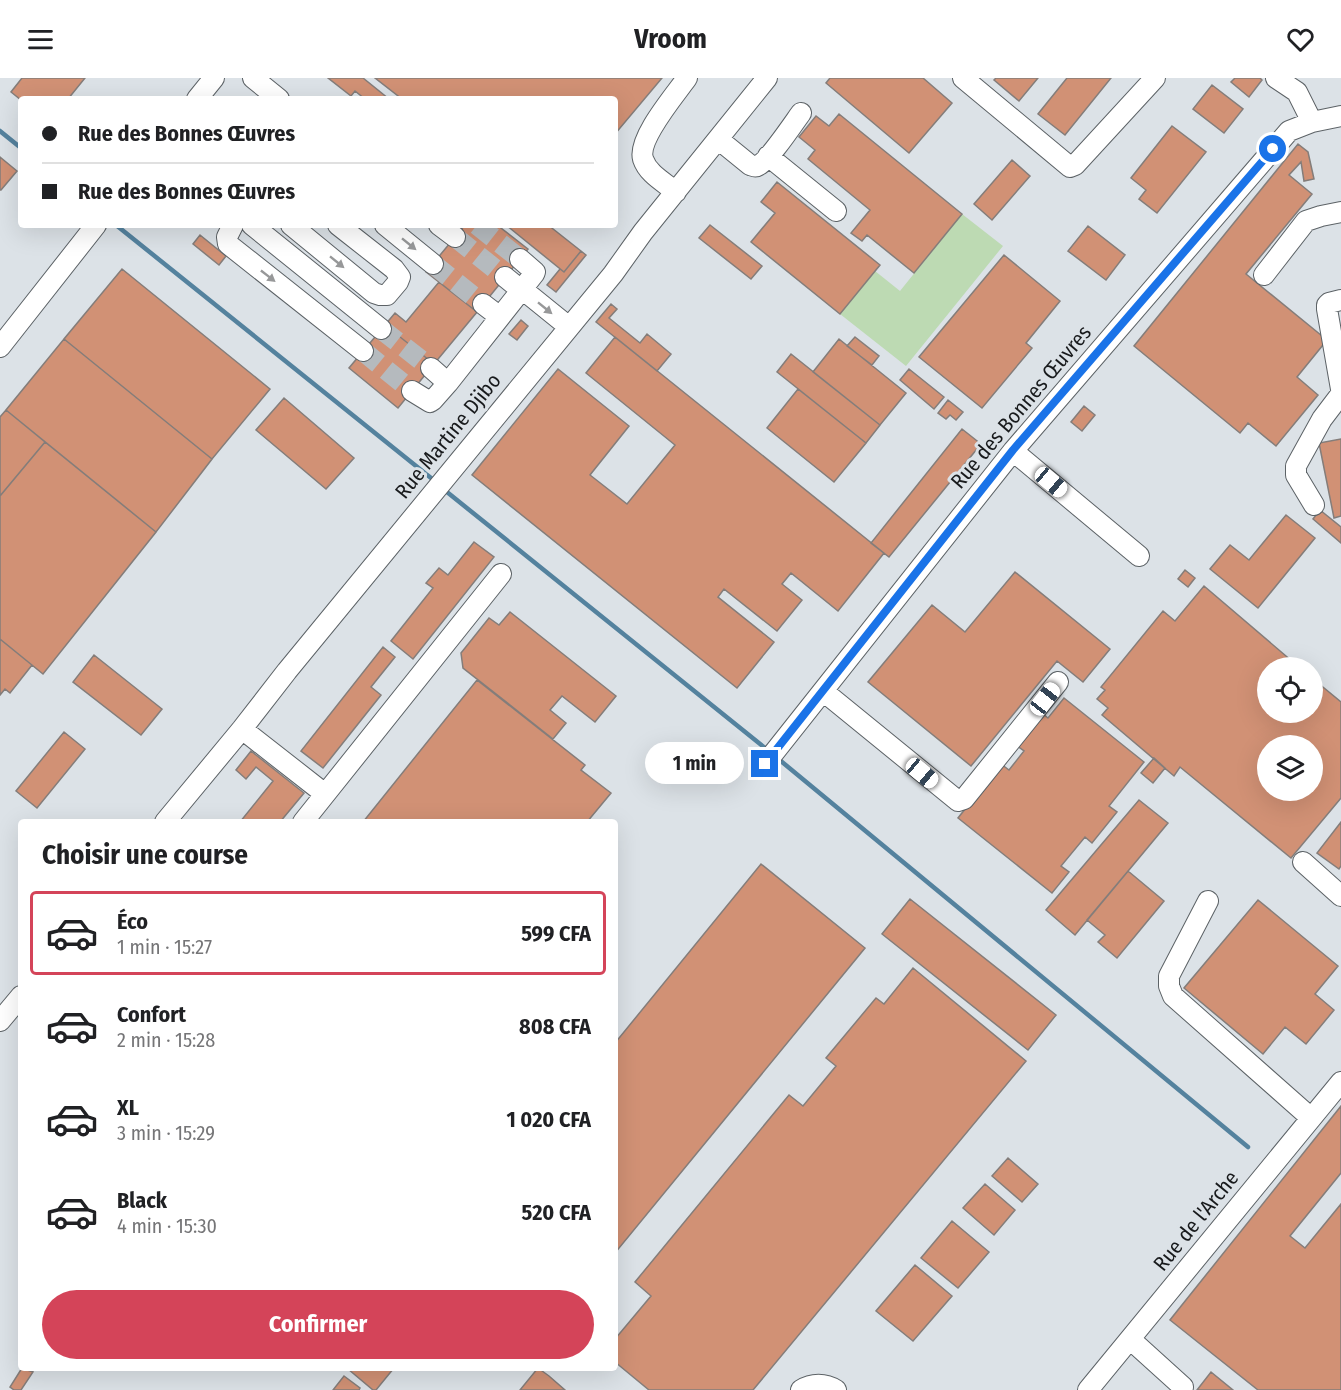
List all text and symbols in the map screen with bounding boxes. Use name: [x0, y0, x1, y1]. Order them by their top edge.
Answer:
icon: menu: [24, 23, 57, 56]
text: Vroom: [634, 23, 707, 55]
icon: heart: [1284, 23, 1317, 56]
text: Rue des Bonnes Œuvres: [78, 120, 295, 147]
route start: [1259, 135, 1286, 162]
text: Rue des Bonnes Œuvres: [78, 178, 295, 205]
one-way arrow: [401, 238, 417, 251]
one-way arrow: [329, 255, 344, 268]
one-way arrow: [261, 270, 276, 282]
one-way arrow: [537, 301, 553, 314]
street label: Rue des Bonnes Œuvres: [945, 320, 1097, 494]
street label: Rue Martine Djibo: [389, 368, 507, 504]
car: [1031, 464, 1071, 500]
map controls: [1257, 657, 1323, 801]
button: locate: [1257, 657, 1323, 723]
car: [1027, 679, 1063, 719]
button: layers: [1257, 735, 1323, 801]
callout: 1 min: [645, 743, 744, 785]
route end: [751, 750, 778, 777]
text: 1 min: [673, 751, 716, 775]
car: [902, 755, 942, 791]
text: Choisir une course: [42, 839, 248, 871]
icon: car: [45, 906, 99, 960]
text: Éco: [117, 908, 148, 935]
text: 599 CFA: [521, 920, 591, 947]
text: 1 min · 15:27: [117, 935, 212, 959]
icon: car: [45, 999, 99, 1053]
text: Confort: [117, 1001, 186, 1028]
text: 808 CFA: [519, 1013, 591, 1040]
text: 2 min · 15:28: [117, 1028, 215, 1052]
icon: car: [45, 1092, 99, 1146]
text: XL: [117, 1094, 139, 1121]
text: 1 020 CFA: [506, 1106, 591, 1133]
text: 3 min · 15:29: [117, 1121, 215, 1145]
street label: Rue de l'Arche: [1148, 1166, 1244, 1276]
icon: car: [45, 1185, 99, 1239]
text: Black: [117, 1187, 167, 1214]
text: 520 CFA: [522, 1199, 591, 1226]
text: 4 min · 15:30: [117, 1214, 217, 1238]
button: Confirmer: [42, 1290, 594, 1359]

